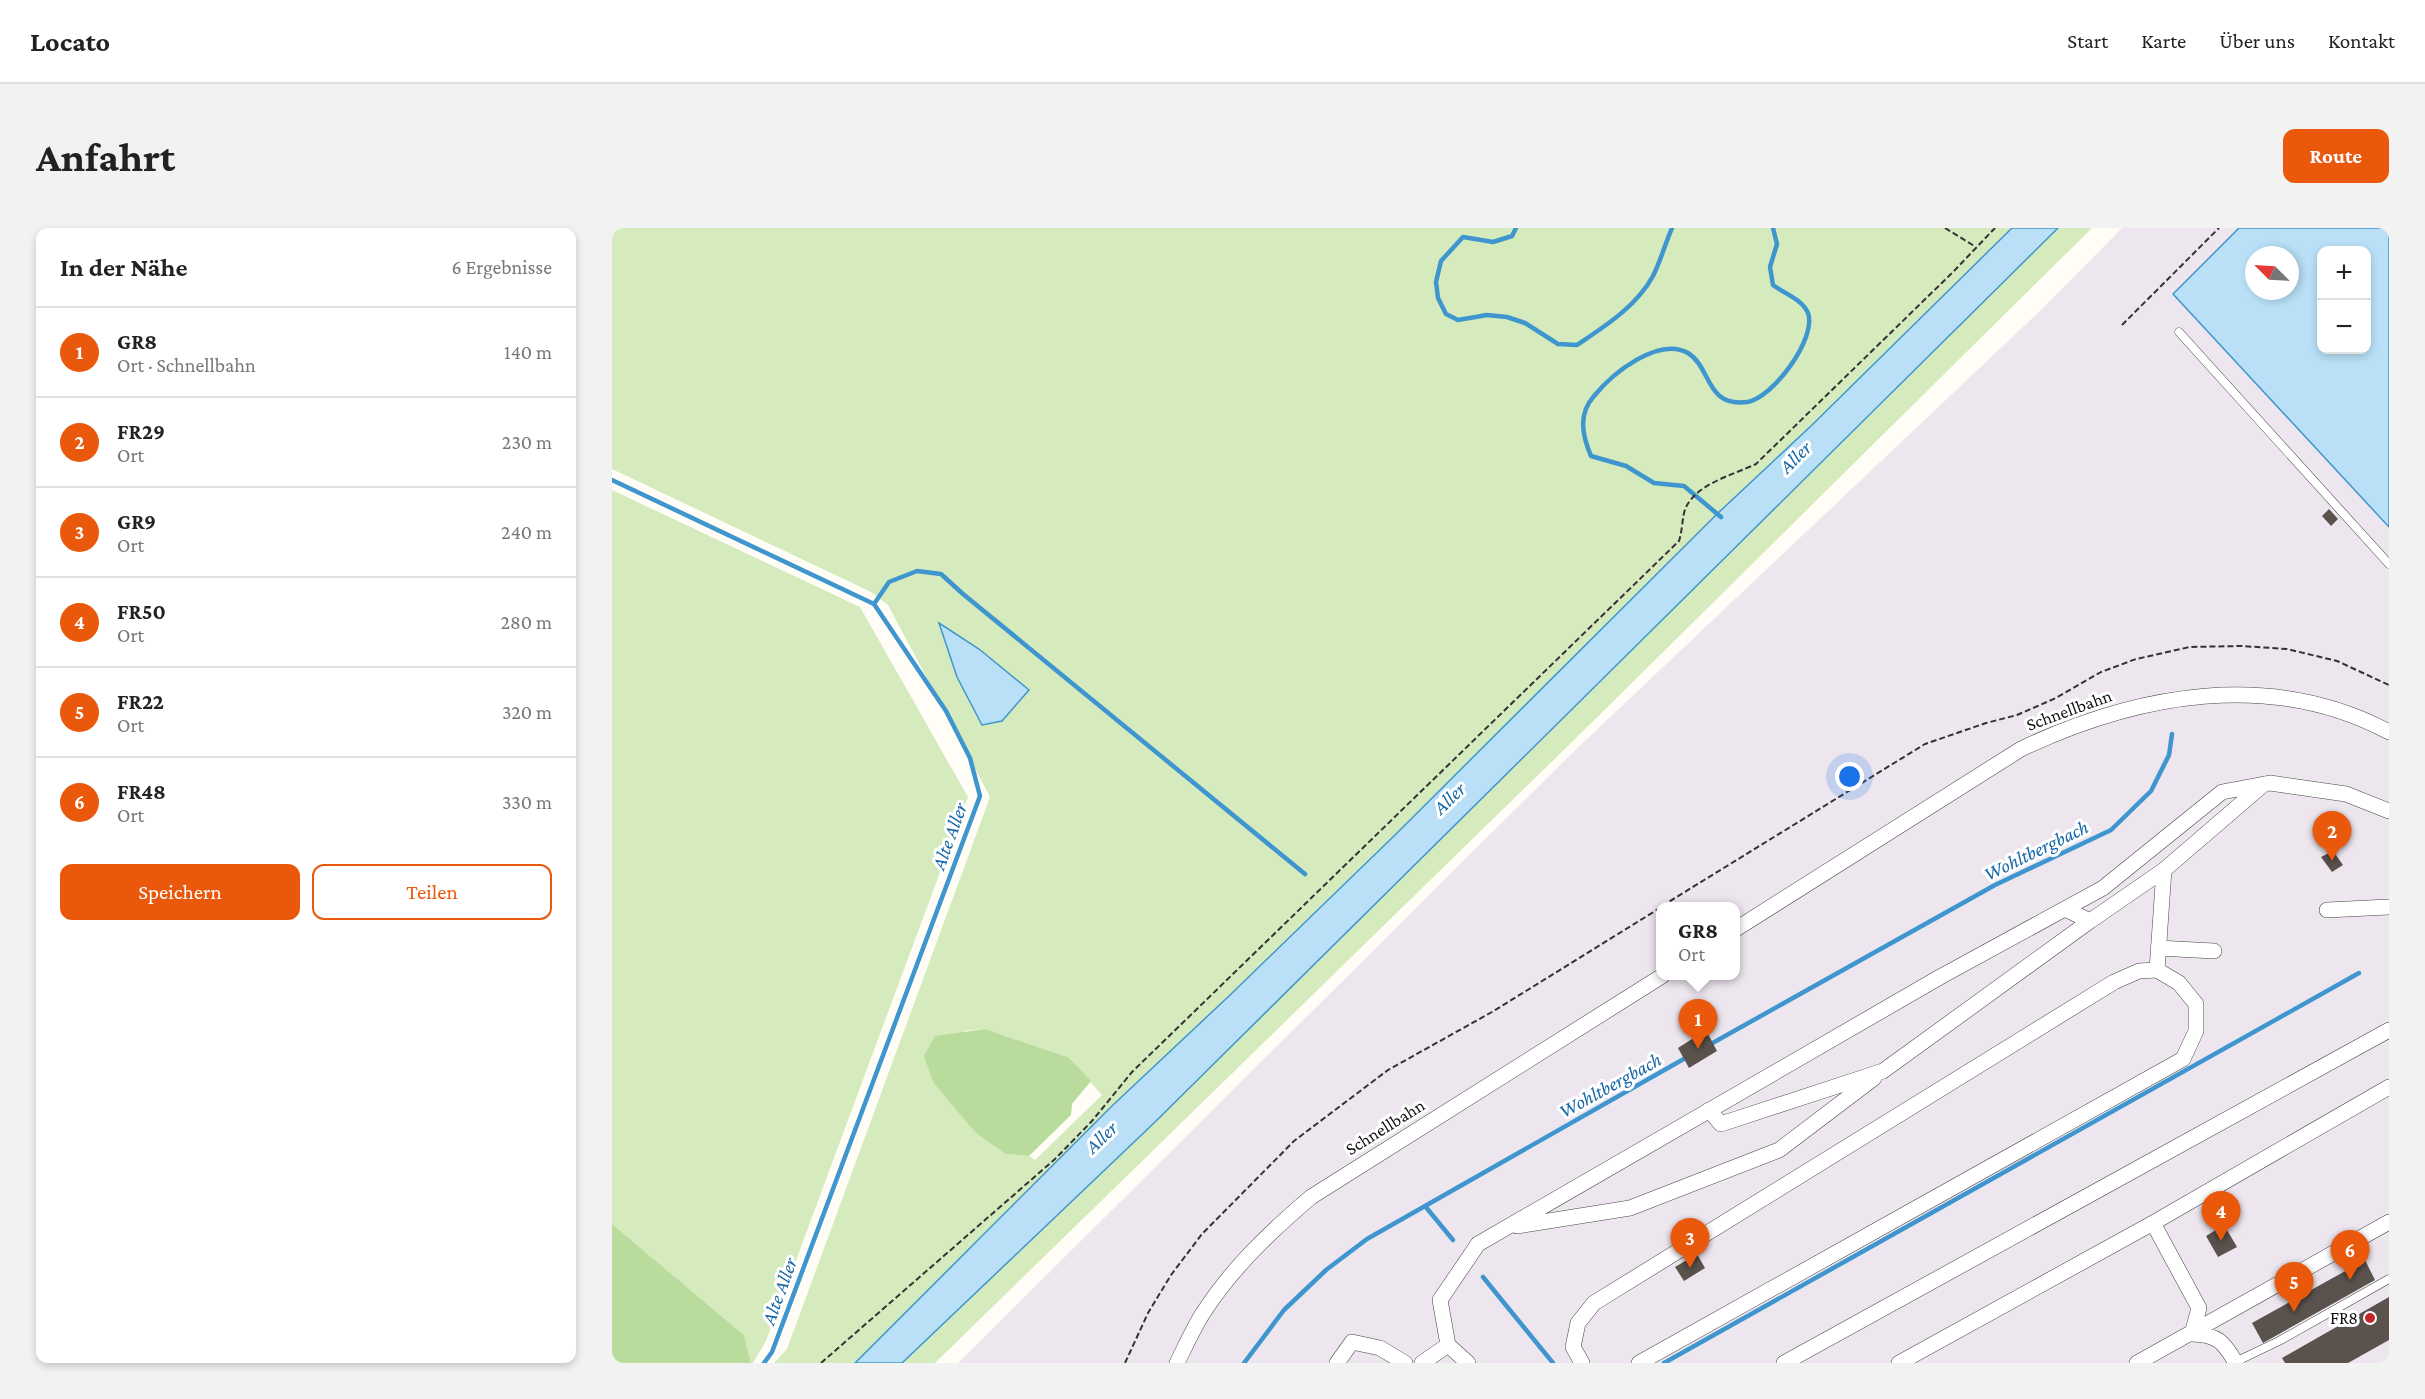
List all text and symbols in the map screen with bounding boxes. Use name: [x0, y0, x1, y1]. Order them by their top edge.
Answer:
text: Locato: [30, 26, 110, 57]
text: Start: [2067, 29, 2108, 53]
text: Karte: [2141, 29, 2186, 53]
text: Über uns: [2219, 29, 2295, 53]
text: Kontakt: [2328, 29, 2395, 53]
button: Route: [2283, 129, 2389, 183]
text: Anfahrt: [36, 133, 175, 180]
north arrow: [2245, 246, 2299, 300]
map controls: [2317, 246, 2371, 354]
button: +: [2317, 246, 2371, 300]
text: In der Nähe: [60, 253, 188, 282]
text: 6 Ergebnisse: [451, 256, 552, 278]
button: −: [2317, 300, 2371, 354]
text: GR8: [117, 329, 157, 354]
text: 1: [76, 341, 83, 363]
text: 140 m: [504, 341, 552, 363]
text: Ort · Schnellbahn: [117, 354, 256, 376]
text: FR29: [117, 419, 165, 444]
text: 2: [74, 431, 85, 453]
text: 230 m: [502, 431, 552, 453]
water label: Aller: [1774, 436, 1816, 478]
text: Ort: [117, 444, 144, 466]
text: GR9: [117, 509, 156, 534]
text: 3: [75, 521, 84, 543]
text: 240 m: [501, 521, 552, 543]
text: Ort: [117, 534, 144, 556]
text: FR50: [117, 599, 166, 624]
text: 4: [74, 611, 85, 633]
text: 280 m: [501, 611, 552, 633]
text: Ort: [117, 624, 144, 646]
street label: Schnellbahn: [2024, 685, 2115, 735]
text: FR22: [117, 689, 164, 714]
text: 5: [75, 701, 84, 723]
text: 320 m: [502, 701, 552, 723]
text: Ort: [117, 714, 144, 736]
your location: [1835, 762, 1864, 791]
water label: Aller: [1428, 777, 1470, 819]
text: FR48: [117, 779, 166, 804]
text: 6: [74, 791, 85, 813]
text: 330 m: [502, 791, 552, 813]
water label: Alte Aller: [926, 799, 972, 873]
text: Ort: [117, 804, 144, 826]
pin: 2: [2312, 812, 2352, 861]
water label: Wohltbergbach: [1980, 815, 2092, 886]
button: Speichern: [60, 864, 300, 920]
button: Teilen: [312, 864, 552, 920]
popup: [1656, 902, 1740, 980]
text: GR8: [1678, 918, 1718, 943]
text: Ort: [1678, 943, 1705, 965]
pin: 1: [1678, 1000, 1718, 1049]
water label: Wohltbergbach: [1555, 1048, 1665, 1123]
street label: Schnellbahn: [1342, 1095, 1428, 1159]
water label: Aller: [1080, 1116, 1122, 1158]
pin: 4: [2202, 1192, 2240, 1241]
pin: 3: [1670, 1218, 1710, 1268]
pin: 6: [2330, 1230, 2370, 1280]
water label: Alte Aller: [756, 1254, 802, 1328]
pin: 5: [2274, 1262, 2314, 1312]
place label: FR8: [2330, 1308, 2358, 1328]
marker: FR8: [2363, 1311, 2377, 1325]

